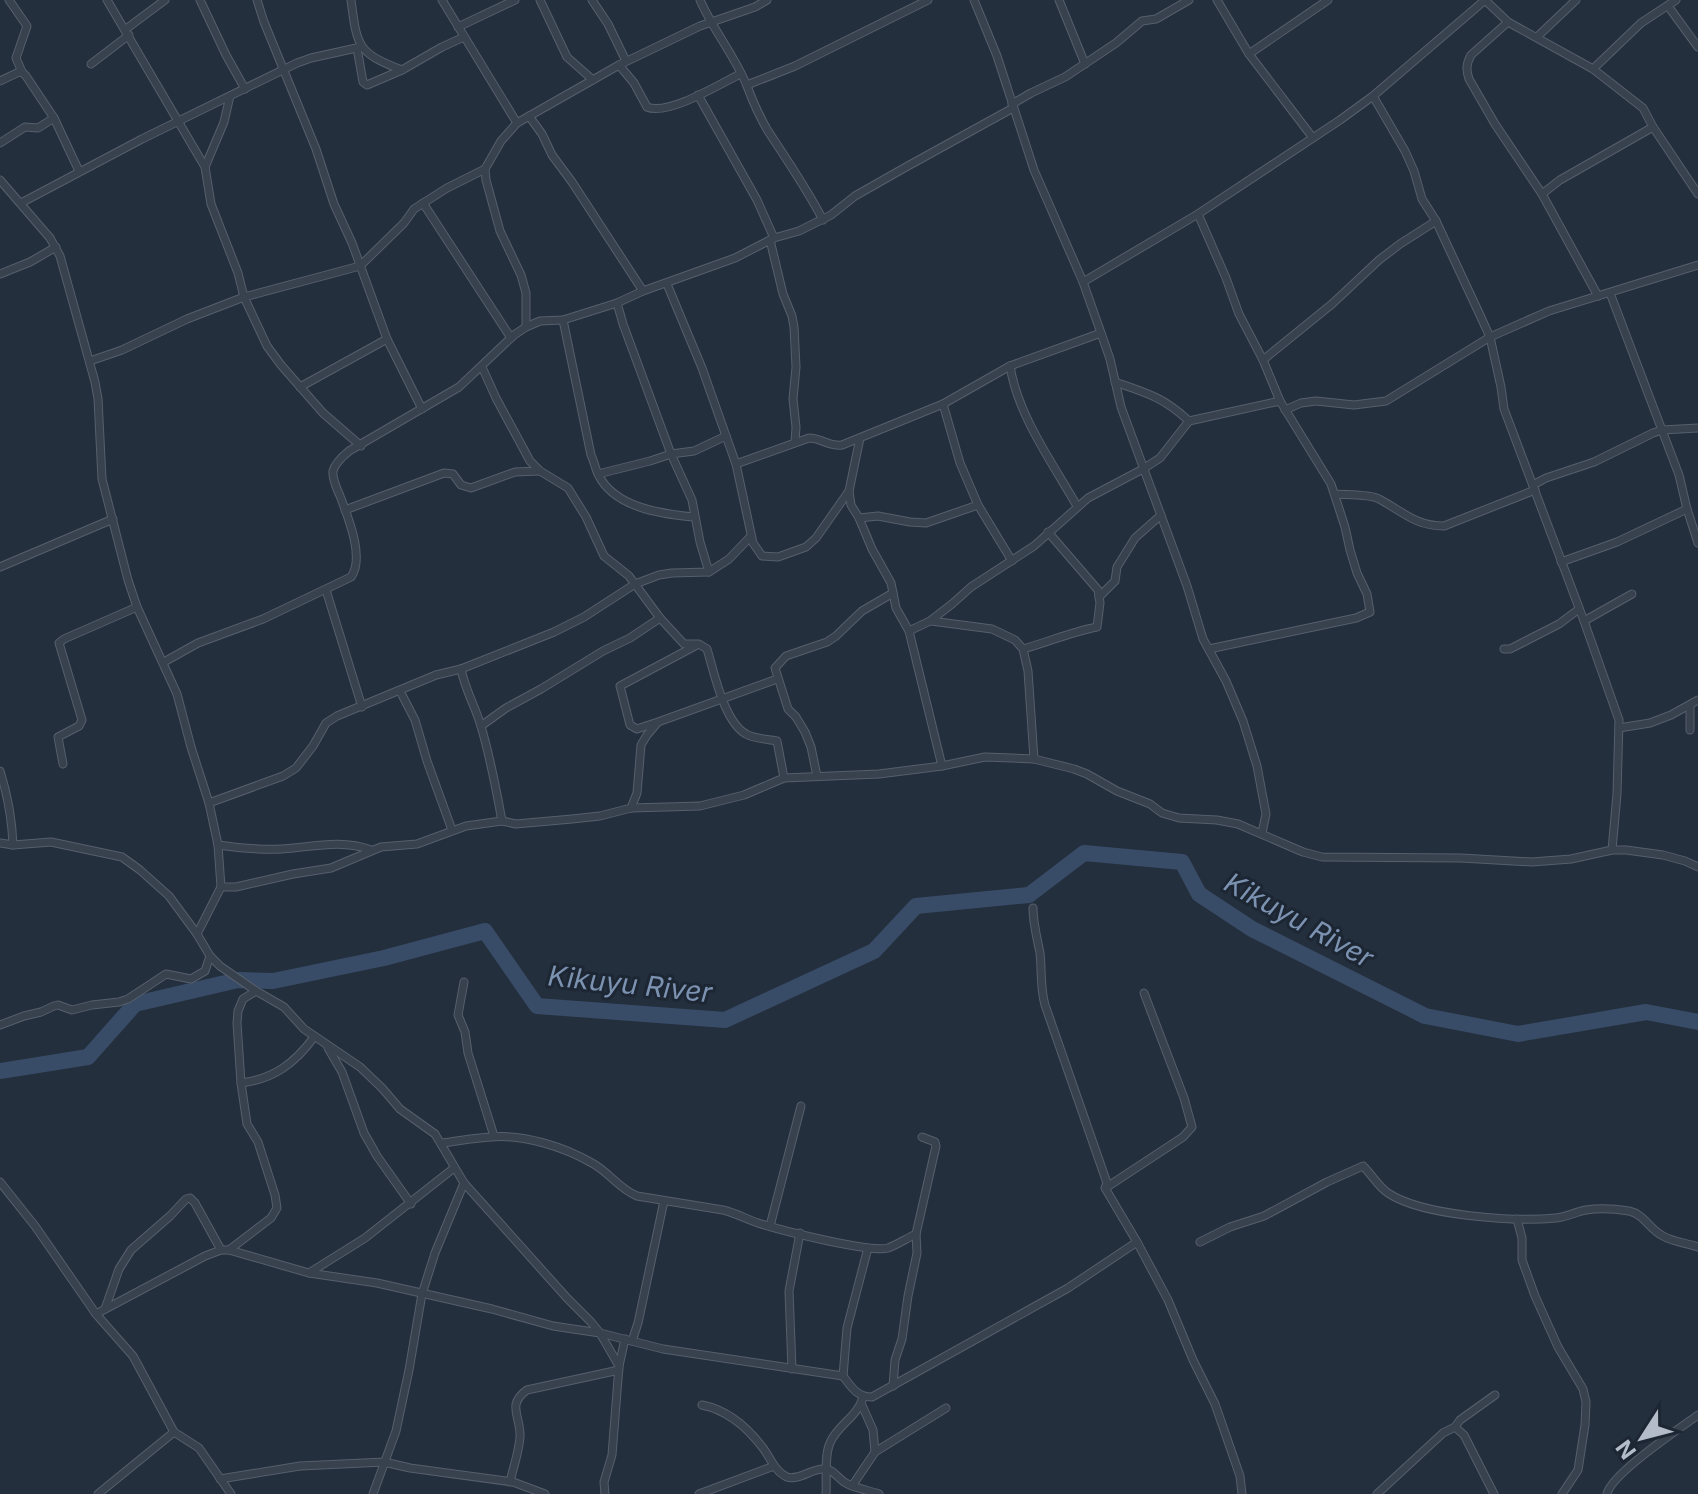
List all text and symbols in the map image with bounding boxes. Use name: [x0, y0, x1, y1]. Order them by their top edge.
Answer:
water label: Kikuyu River: [1219, 865, 1381, 976]
water label: Kikuyu River: [546, 958, 715, 1010]
north arrow: [1602, 1398, 1682, 1478]
text: N: [1610, 1435, 1641, 1464]

